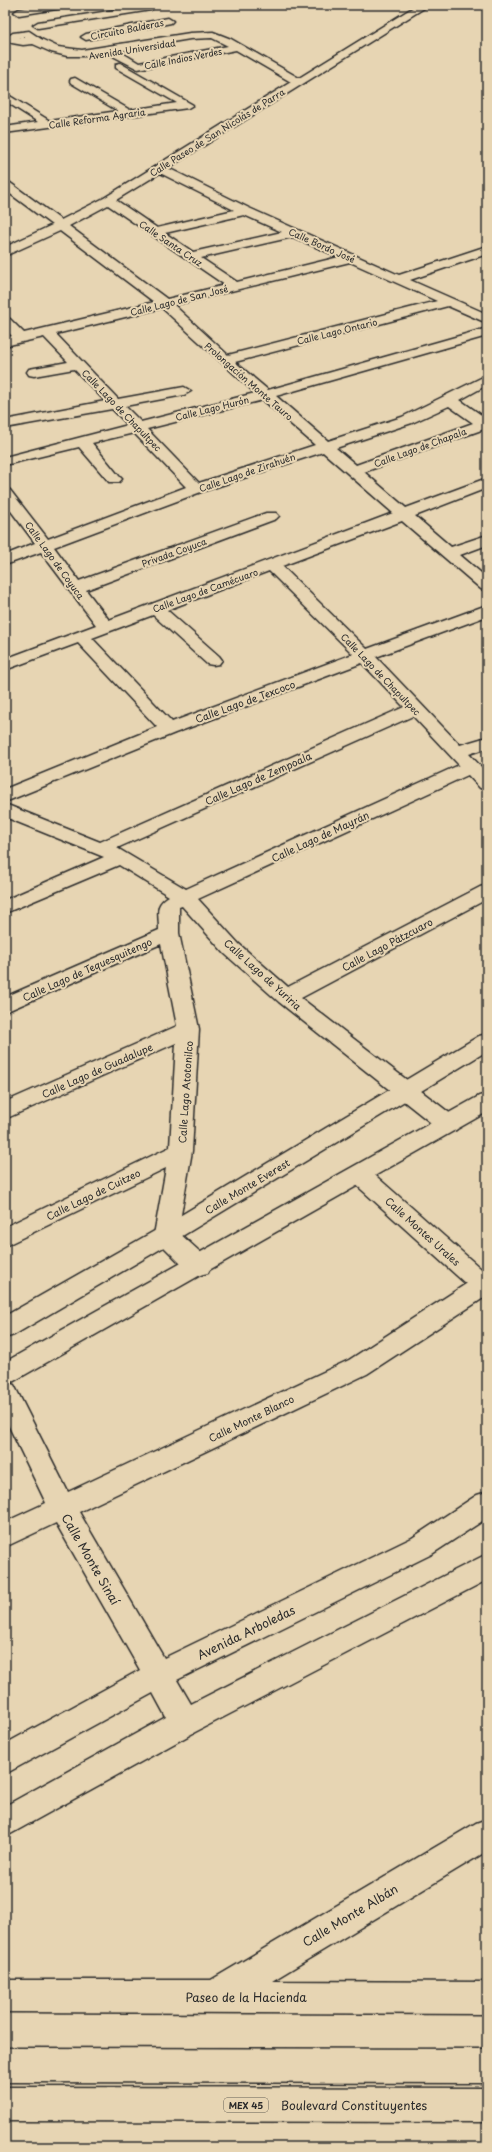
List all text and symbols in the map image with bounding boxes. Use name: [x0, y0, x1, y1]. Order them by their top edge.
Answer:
street label: Circuito Balderas: [89, 15, 165, 43]
street label: Avenida Universidad: [88, 35, 177, 63]
street label: Calle Indios Verdes: [143, 44, 223, 72]
street label: Calle Paseo de San Nicolás de Parra: [147, 84, 288, 180]
street label: Calle Reforma Agraria: [48, 104, 147, 132]
street label: Calle Santa Cruz: [137, 217, 206, 270]
street label: Calle Bordo José: [287, 224, 358, 266]
street label: Calle Lago de San José: [129, 281, 230, 319]
street label: Calle Lago Ontario: [295, 314, 379, 348]
street label: Prolongación Monte Tauro: [202, 339, 296, 423]
street label: Calle Lago de Chapultpec: [79, 366, 165, 454]
street label: Calle Lago Hurón: [174, 392, 250, 424]
street label: Calle Lago de Chapala: [372, 424, 469, 470]
street label: Calle Lago de Zirahuén: [197, 449, 297, 495]
street label: Calle Lago de Coyuca: [22, 518, 88, 602]
street label: Privada Coyuca: [140, 534, 209, 570]
street label: Calle Lago de Camécuaro: [150, 564, 260, 616]
street label: Calle Lago de Chapultpec: [338, 630, 424, 718]
street label: Calle Lago de Texcoco: [193, 676, 297, 726]
street label: Calle Lago de Zempoala: [202, 747, 314, 808]
street label: Calle Lago de Mayrán: [269, 807, 371, 865]
street label: Calle Lago Pátzcuaro: [339, 913, 435, 974]
street label: Calle Lago de Tequesquitengo: [20, 933, 155, 1004]
street label: Calle Lago de Yuriria: [221, 935, 305, 1013]
street label: Calle Lago de Guadalupe: [39, 1038, 155, 1101]
street label: Calle Lago Atotonilco: [174, 1040, 196, 1144]
street label: Calle Monte Everest: [202, 1155, 292, 1217]
street label: Calle Lago de Cuitzeo: [43, 1165, 143, 1223]
street label: Calle Montes Urales: [382, 1193, 464, 1269]
street label: Calle Monte Blanco: [206, 1391, 297, 1445]
street label: Calle Monte Sinaí: [58, 1510, 125, 1608]
street label: Avenida Arboledas: [194, 1600, 298, 1664]
street label: Calle Monte Albán: [299, 1879, 401, 1951]
street label: Paseo de la Hacienda: [185, 1988, 307, 2006]
street label: Boulevard Constituyentes: [281, 2096, 428, 2114]
road number: MEX 45: [224, 2098, 268, 2112]

